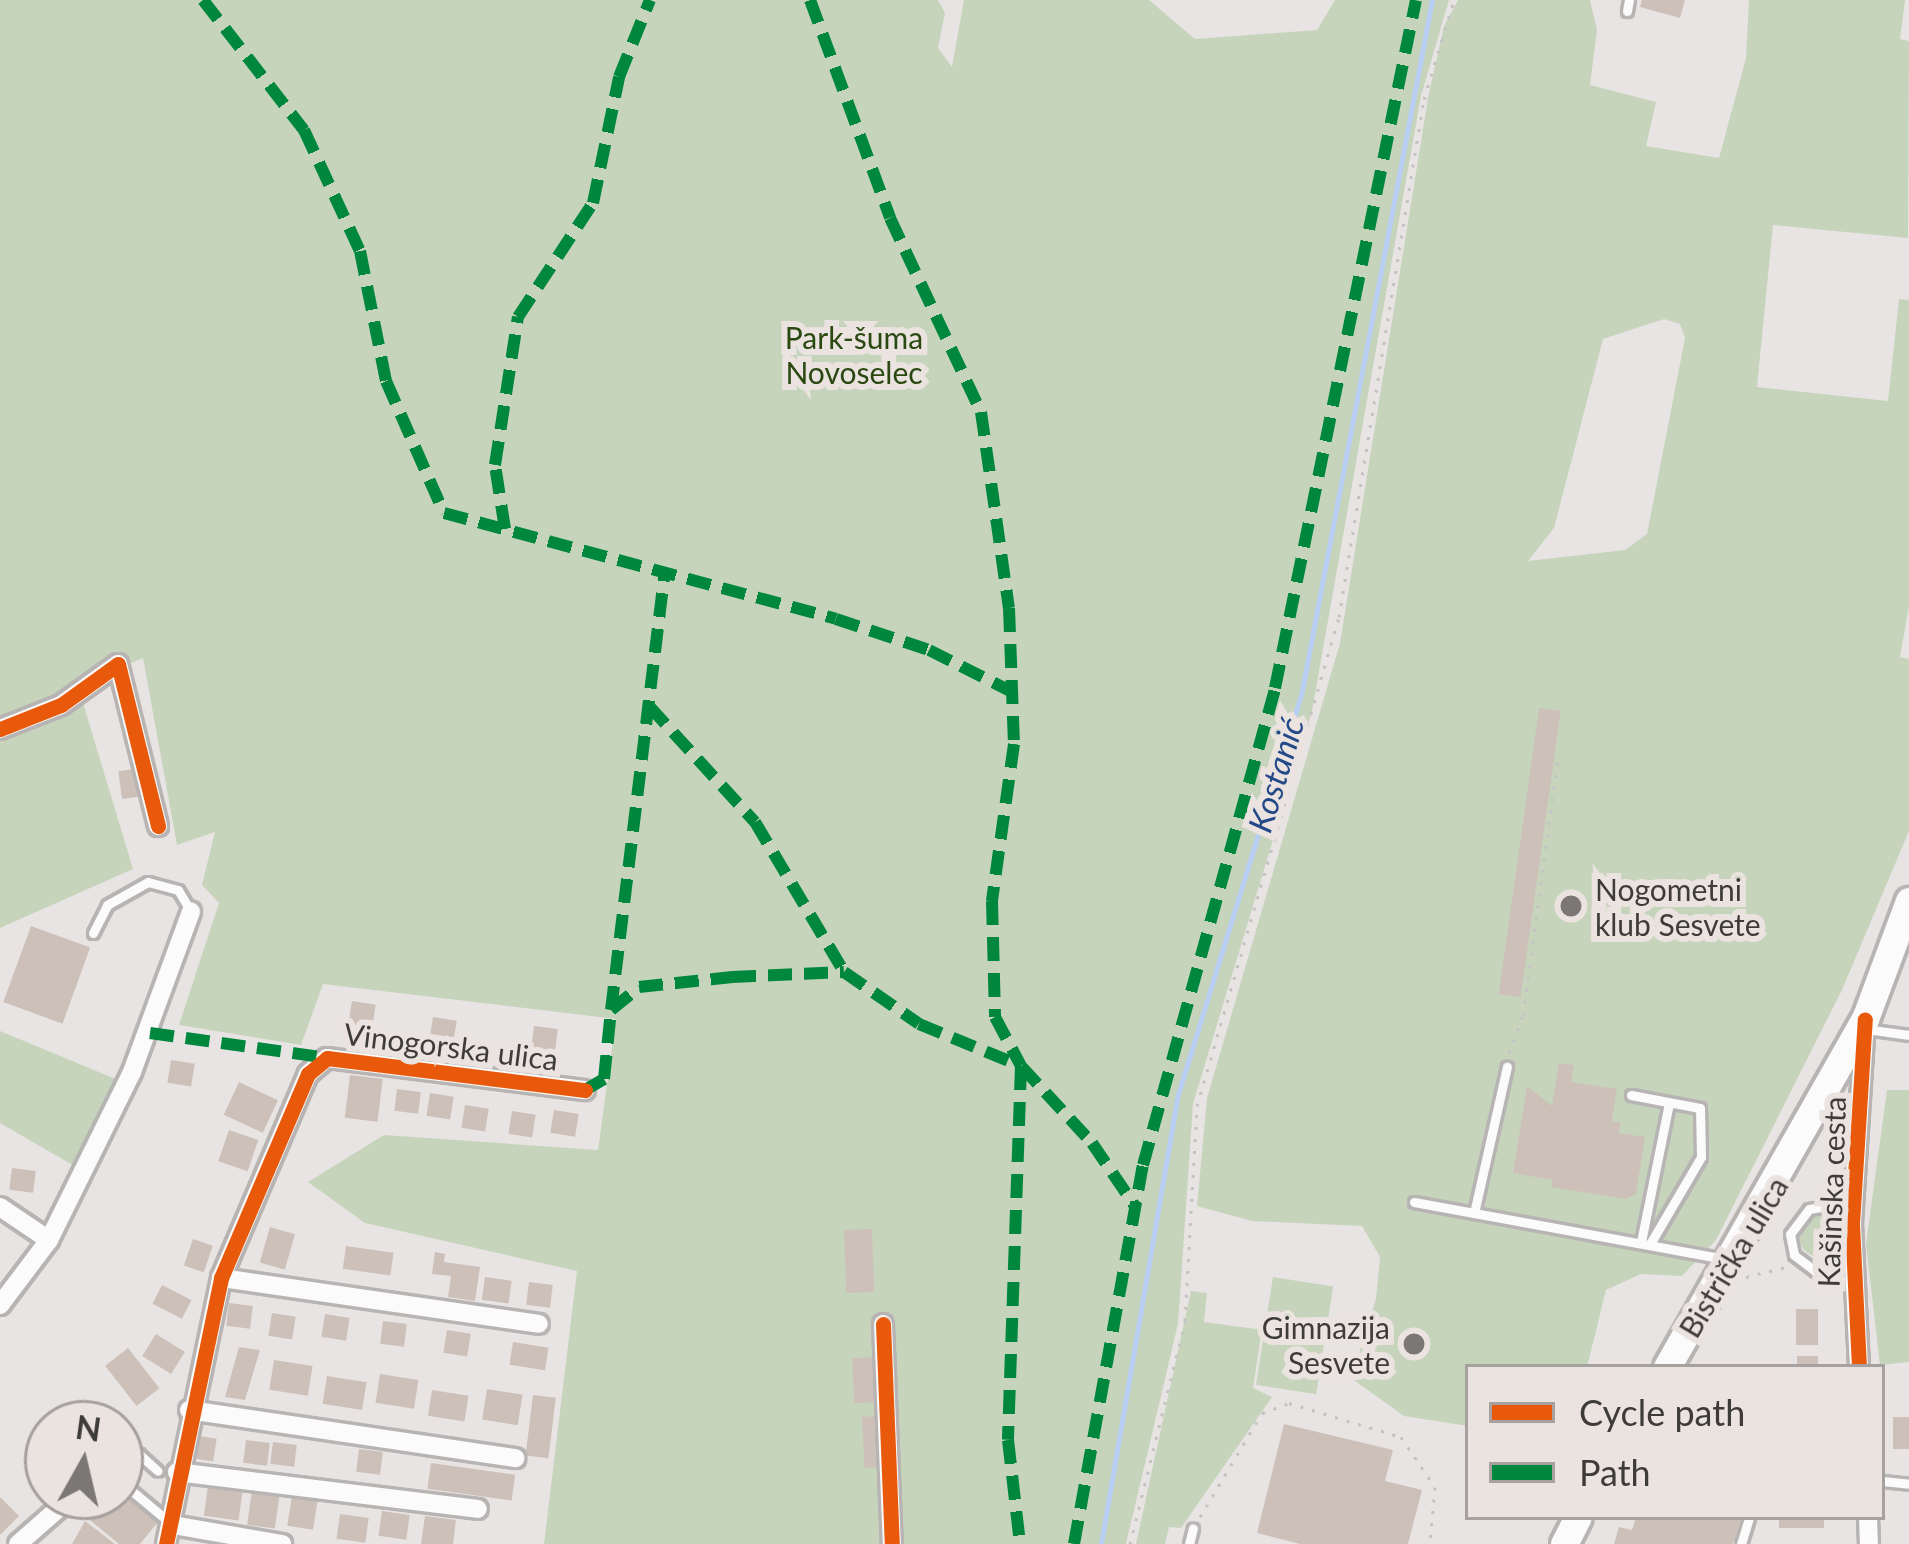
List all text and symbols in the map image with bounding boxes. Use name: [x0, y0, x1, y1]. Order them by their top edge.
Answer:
park label: Park-šuma Novoselec: [785, 319, 923, 389]
water label: Kostanić: [1240, 713, 1312, 837]
place label: Nogometni klub Sesvete: [1595, 871, 1761, 942]
marker: Nogometni klub Sesvete: [1558, 893, 1584, 919]
street label: Vinogorska ulica: [342, 1015, 560, 1077]
street label: Kašinska cesta: [1810, 1096, 1852, 1288]
street label: Bistrička ulica: [1671, 1170, 1795, 1344]
place label: Gimnazija Sesvete: [1262, 1309, 1390, 1380]
marker: Gimnazija Sesvete: [1401, 1331, 1427, 1357]
legend: [1465, 1364, 1885, 1520]
text: Cycle path: [1579, 1390, 1745, 1434]
north arrow: [24, 1400, 144, 1520]
text: N: [73, 1406, 104, 1449]
text: Path: [1579, 1450, 1651, 1494]

